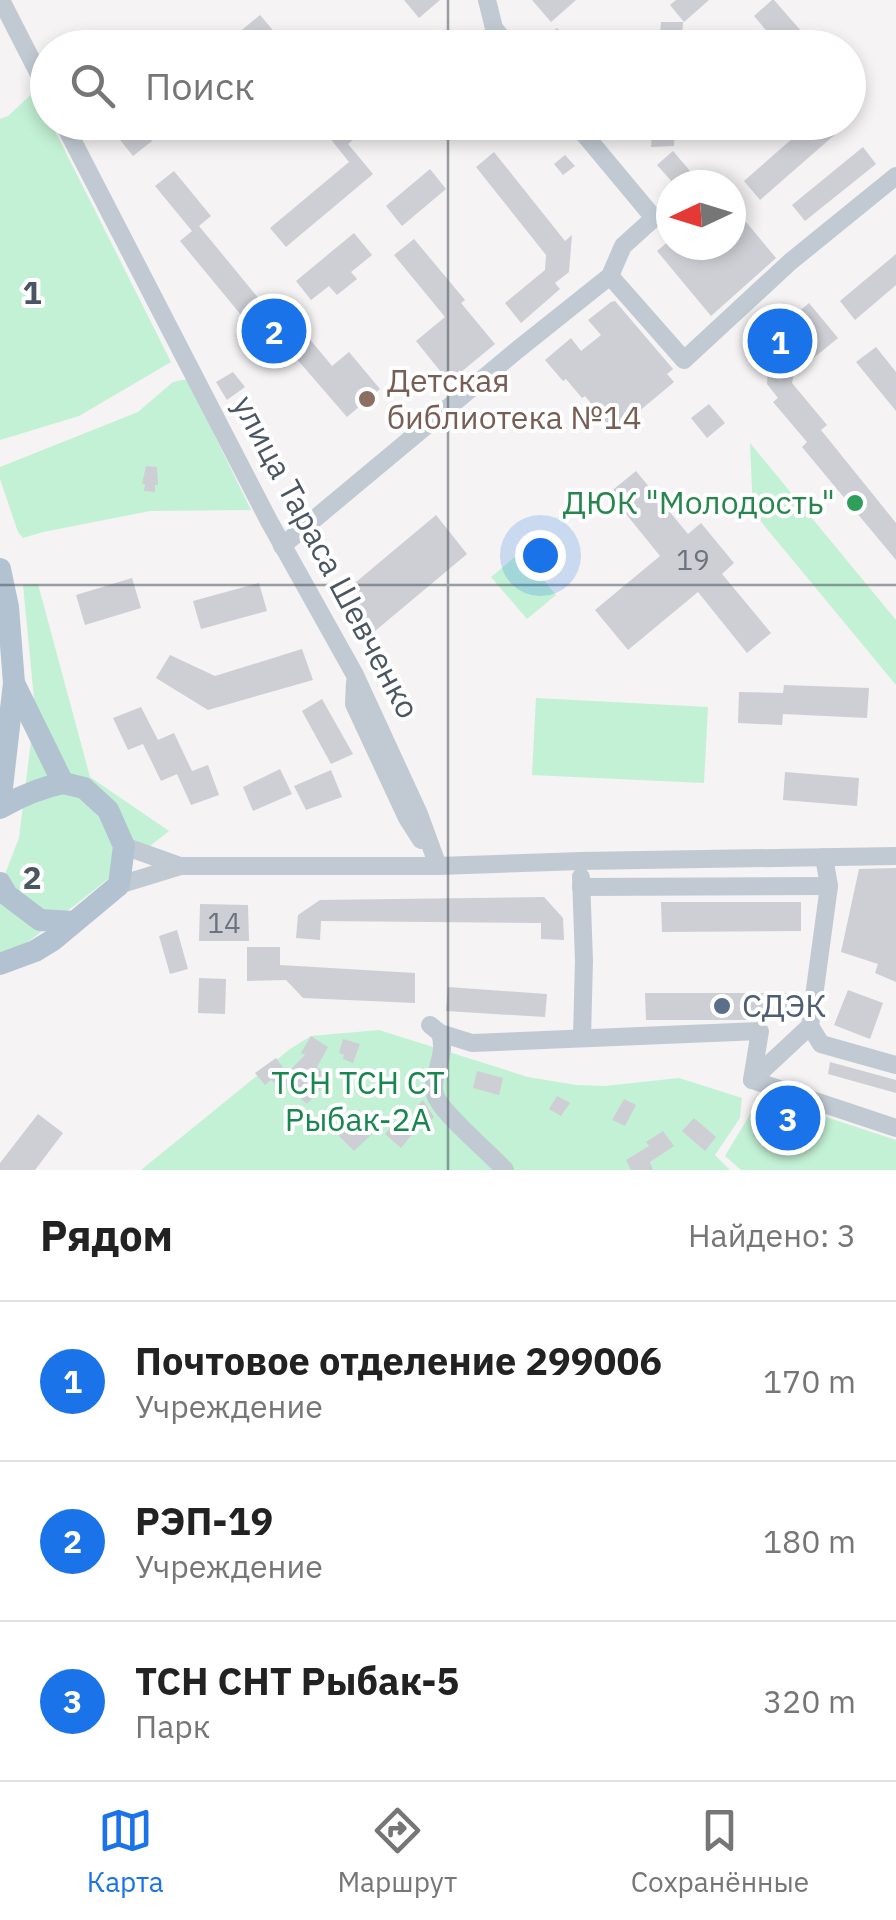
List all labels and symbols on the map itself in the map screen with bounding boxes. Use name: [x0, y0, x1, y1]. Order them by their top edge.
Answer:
north arrow: [656, 170, 746, 260]
text: 1: [22, 271, 42, 313]
pin: 2: [242, 294, 306, 368]
pin: 1: [748, 304, 812, 378]
place label: Детская библиотека №14: [387, 359, 642, 438]
street label: улица Тараса Шевченко: [224, 388, 430, 725]
marker: Детская библиотека №14: [356, 388, 378, 410]
place label: ДЮК "Молодость": [563, 481, 835, 523]
marker: ДЮК "Молодость": [844, 492, 866, 514]
your location: [515, 530, 566, 581]
house number: 19: [676, 541, 710, 578]
text: 2: [22, 856, 42, 898]
house number: 14: [207, 904, 241, 941]
place label: СДЭК: [742, 984, 826, 1026]
marker: СДЭК: [711, 995, 733, 1017]
park label: ТСН ТСН СТ Рыбак-2А: [271, 1061, 445, 1140]
pin: 3: [756, 1080, 820, 1156]

